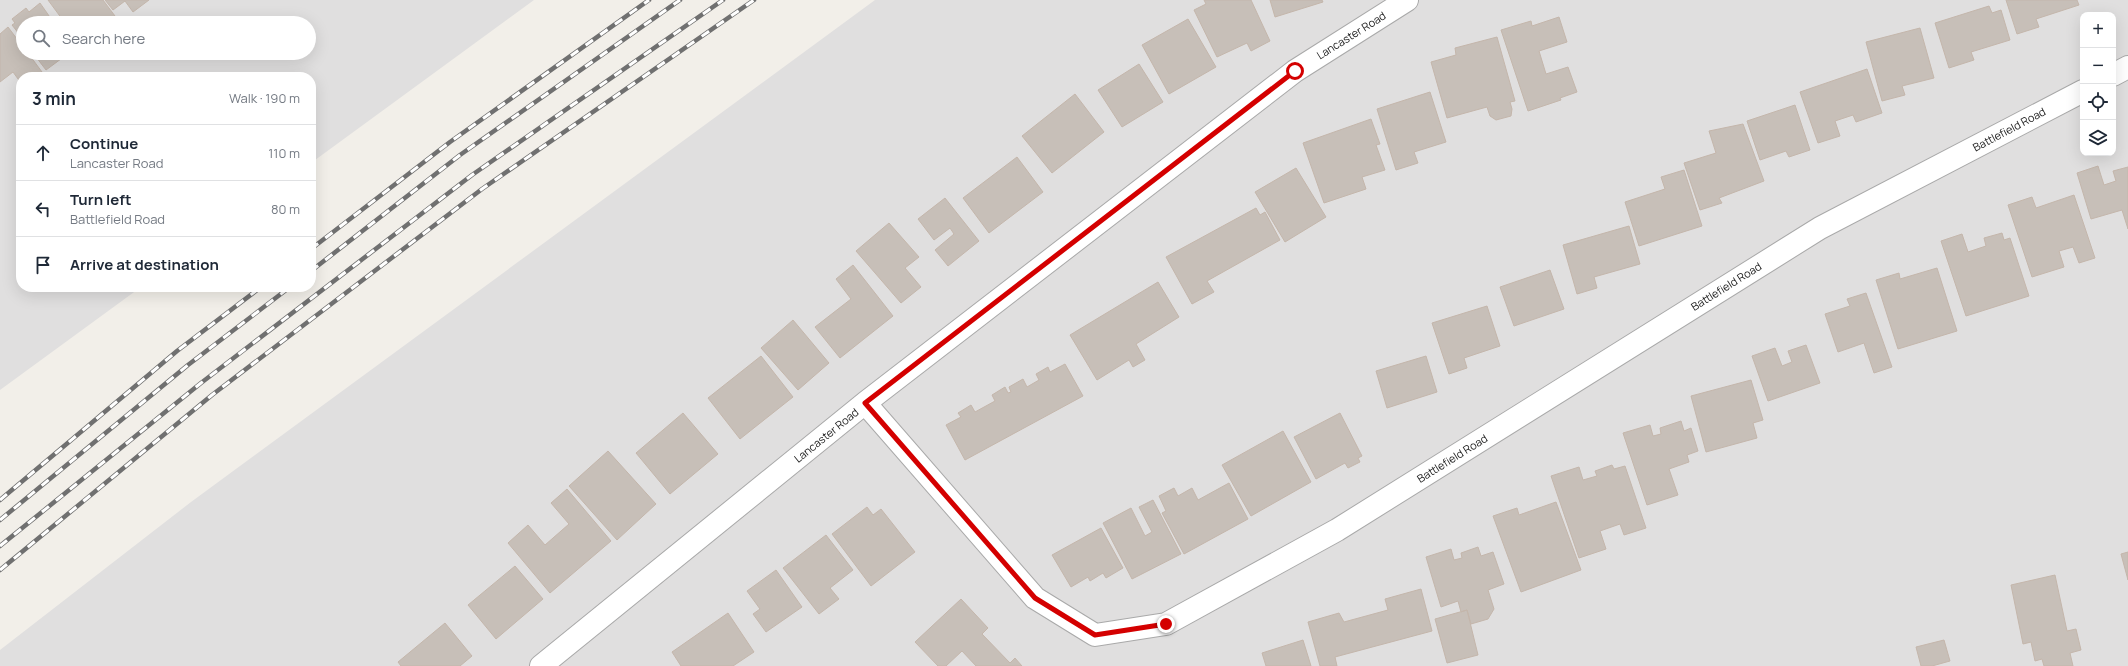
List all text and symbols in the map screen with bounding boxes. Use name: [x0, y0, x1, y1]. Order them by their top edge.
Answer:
street label: Lancaster Road: [1314, 8, 1388, 62]
map controls: [2080, 12, 2116, 156]
button: +: [2080, 12, 2116, 48]
search box: [16, 16, 316, 60]
icon: search: [30, 27, 52, 49]
text: Search here: [62, 28, 145, 49]
button: −: [2080, 48, 2116, 84]
route start: [1286, 62, 1304, 80]
button: locate: [2080, 84, 2116, 120]
text: 3 min: [32, 87, 76, 110]
text: Walk · 190 m: [229, 89, 300, 107]
street label: Battlefield Road: [1970, 103, 2048, 155]
button: layers: [2080, 120, 2116, 156]
text: Continue: [70, 133, 138, 154]
icon: ahead: [32, 142, 54, 164]
text: 110 m: [268, 144, 300, 162]
text: Lancaster Road: [70, 154, 163, 172]
text: Turn left: [70, 189, 132, 210]
icon: left: [32, 198, 54, 220]
text: 80 m: [271, 200, 300, 218]
text: Battlefield Road: [70, 210, 165, 228]
icon: arrive: [32, 254, 54, 276]
text: Arrive at destination: [70, 254, 219, 275]
street label: Battlefield Road: [1688, 258, 1764, 314]
street label: Lancaster Road: [791, 404, 861, 466]
street label: Battlefield Road: [1414, 430, 1490, 486]
route end: [1157, 615, 1175, 633]

